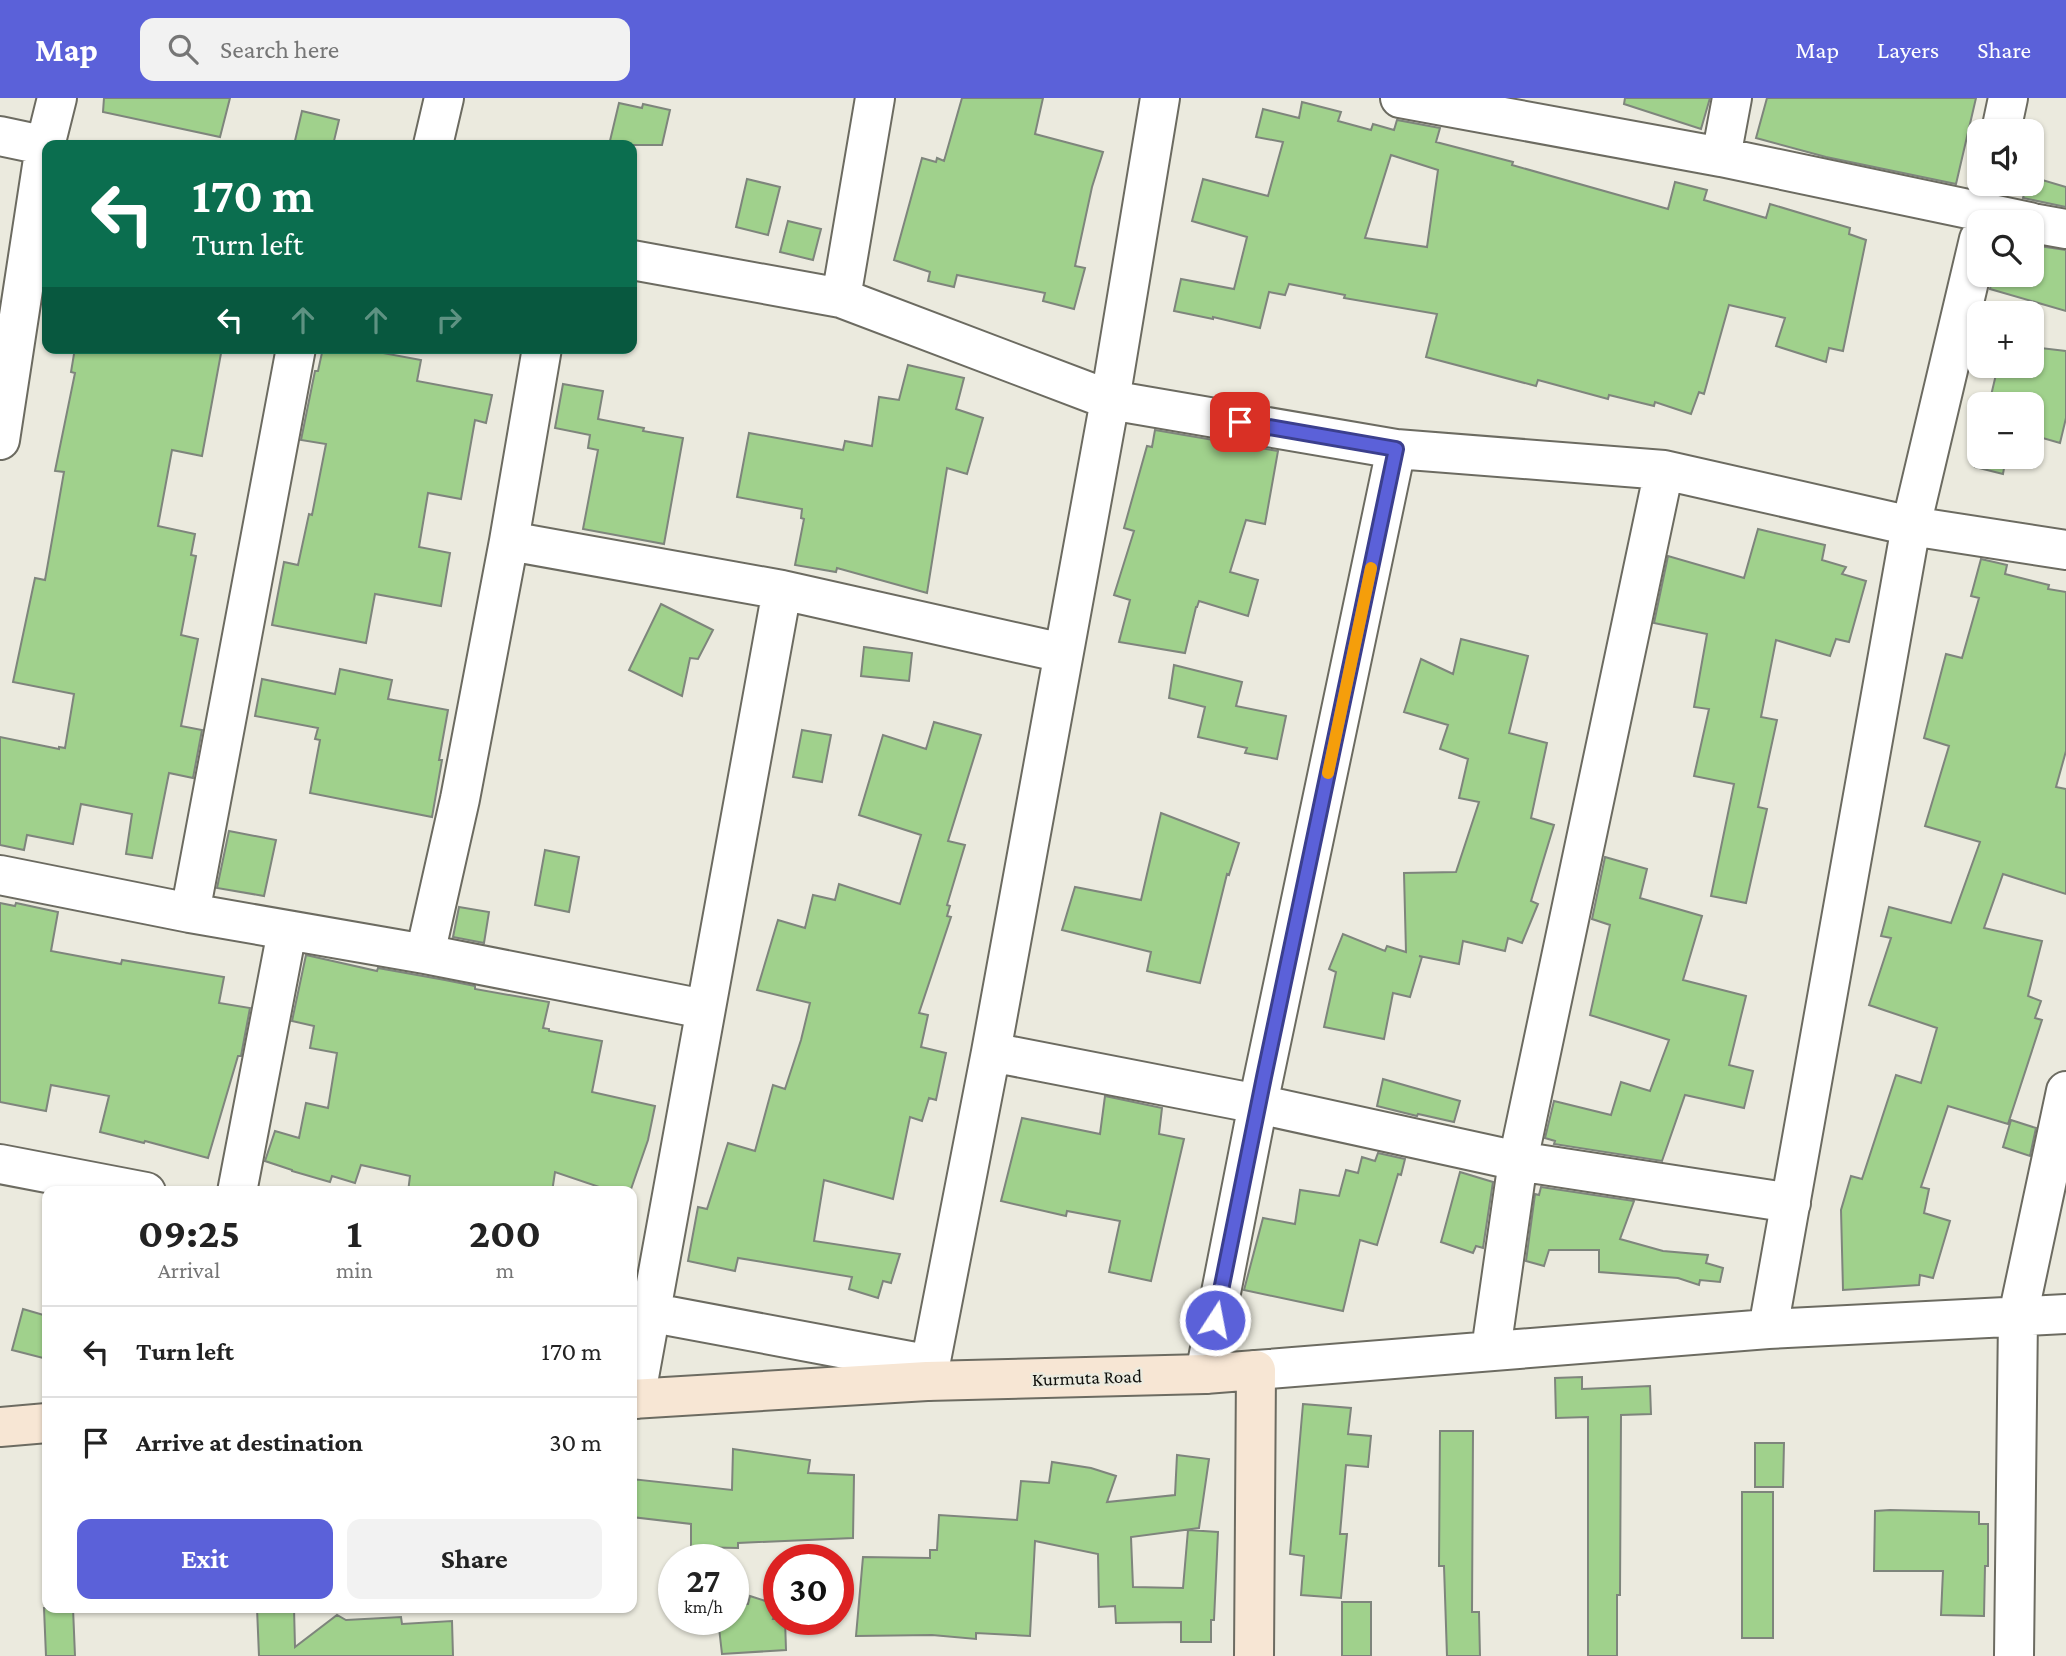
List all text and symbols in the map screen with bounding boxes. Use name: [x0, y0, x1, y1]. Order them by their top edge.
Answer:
search box: [140, 18, 630, 81]
icon: search: [164, 30, 202, 68]
text: Map: [35, 31, 98, 68]
text: Search here: [220, 35, 339, 64]
text: Map: [1795, 36, 1839, 63]
text: Layers: [1877, 36, 1939, 63]
text: Share: [1977, 36, 2031, 63]
map controls: [1967, 119, 2044, 469]
button: sound: [1967, 119, 2044, 196]
icon: left: [77, 168, 168, 259]
text: 170 m: [192, 168, 314, 223]
button: search: [1967, 210, 2044, 287]
text: Turn left: [192, 226, 303, 262]
icon: left: [211, 301, 249, 339]
icon: ahead: [284, 301, 322, 339]
icon: ahead: [357, 301, 395, 339]
icon: right: [430, 301, 468, 339]
button: +: [1967, 301, 2044, 378]
pin: [1210, 392, 1270, 452]
button: −: [1967, 392, 2044, 469]
icon: arrive: [1221, 403, 1259, 441]
text: 09:25: [138, 1209, 240, 1256]
text: 1: [346, 1209, 362, 1256]
text: 200: [469, 1209, 541, 1256]
text: Arrival: [158, 1257, 220, 1283]
text: min: [336, 1257, 373, 1283]
text: m: [496, 1257, 514, 1283]
position arrow: [1178, 1283, 1252, 1357]
icon: left: [77, 1333, 115, 1371]
text: Turn left: [136, 1337, 234, 1366]
text: 170 m: [541, 1337, 602, 1366]
street label: Kurmuta Road: [1032, 1365, 1142, 1390]
icon: arrive: [77, 1424, 115, 1462]
text: Arrive at destination: [136, 1428, 363, 1457]
text: 30 m: [549, 1428, 602, 1457]
button: Exit: [77, 1519, 333, 1599]
button: Share: [347, 1519, 602, 1599]
speed limit sign: 30: [763, 1544, 854, 1635]
text: 27: [687, 1561, 720, 1600]
text: km/h: [684, 1597, 723, 1617]

